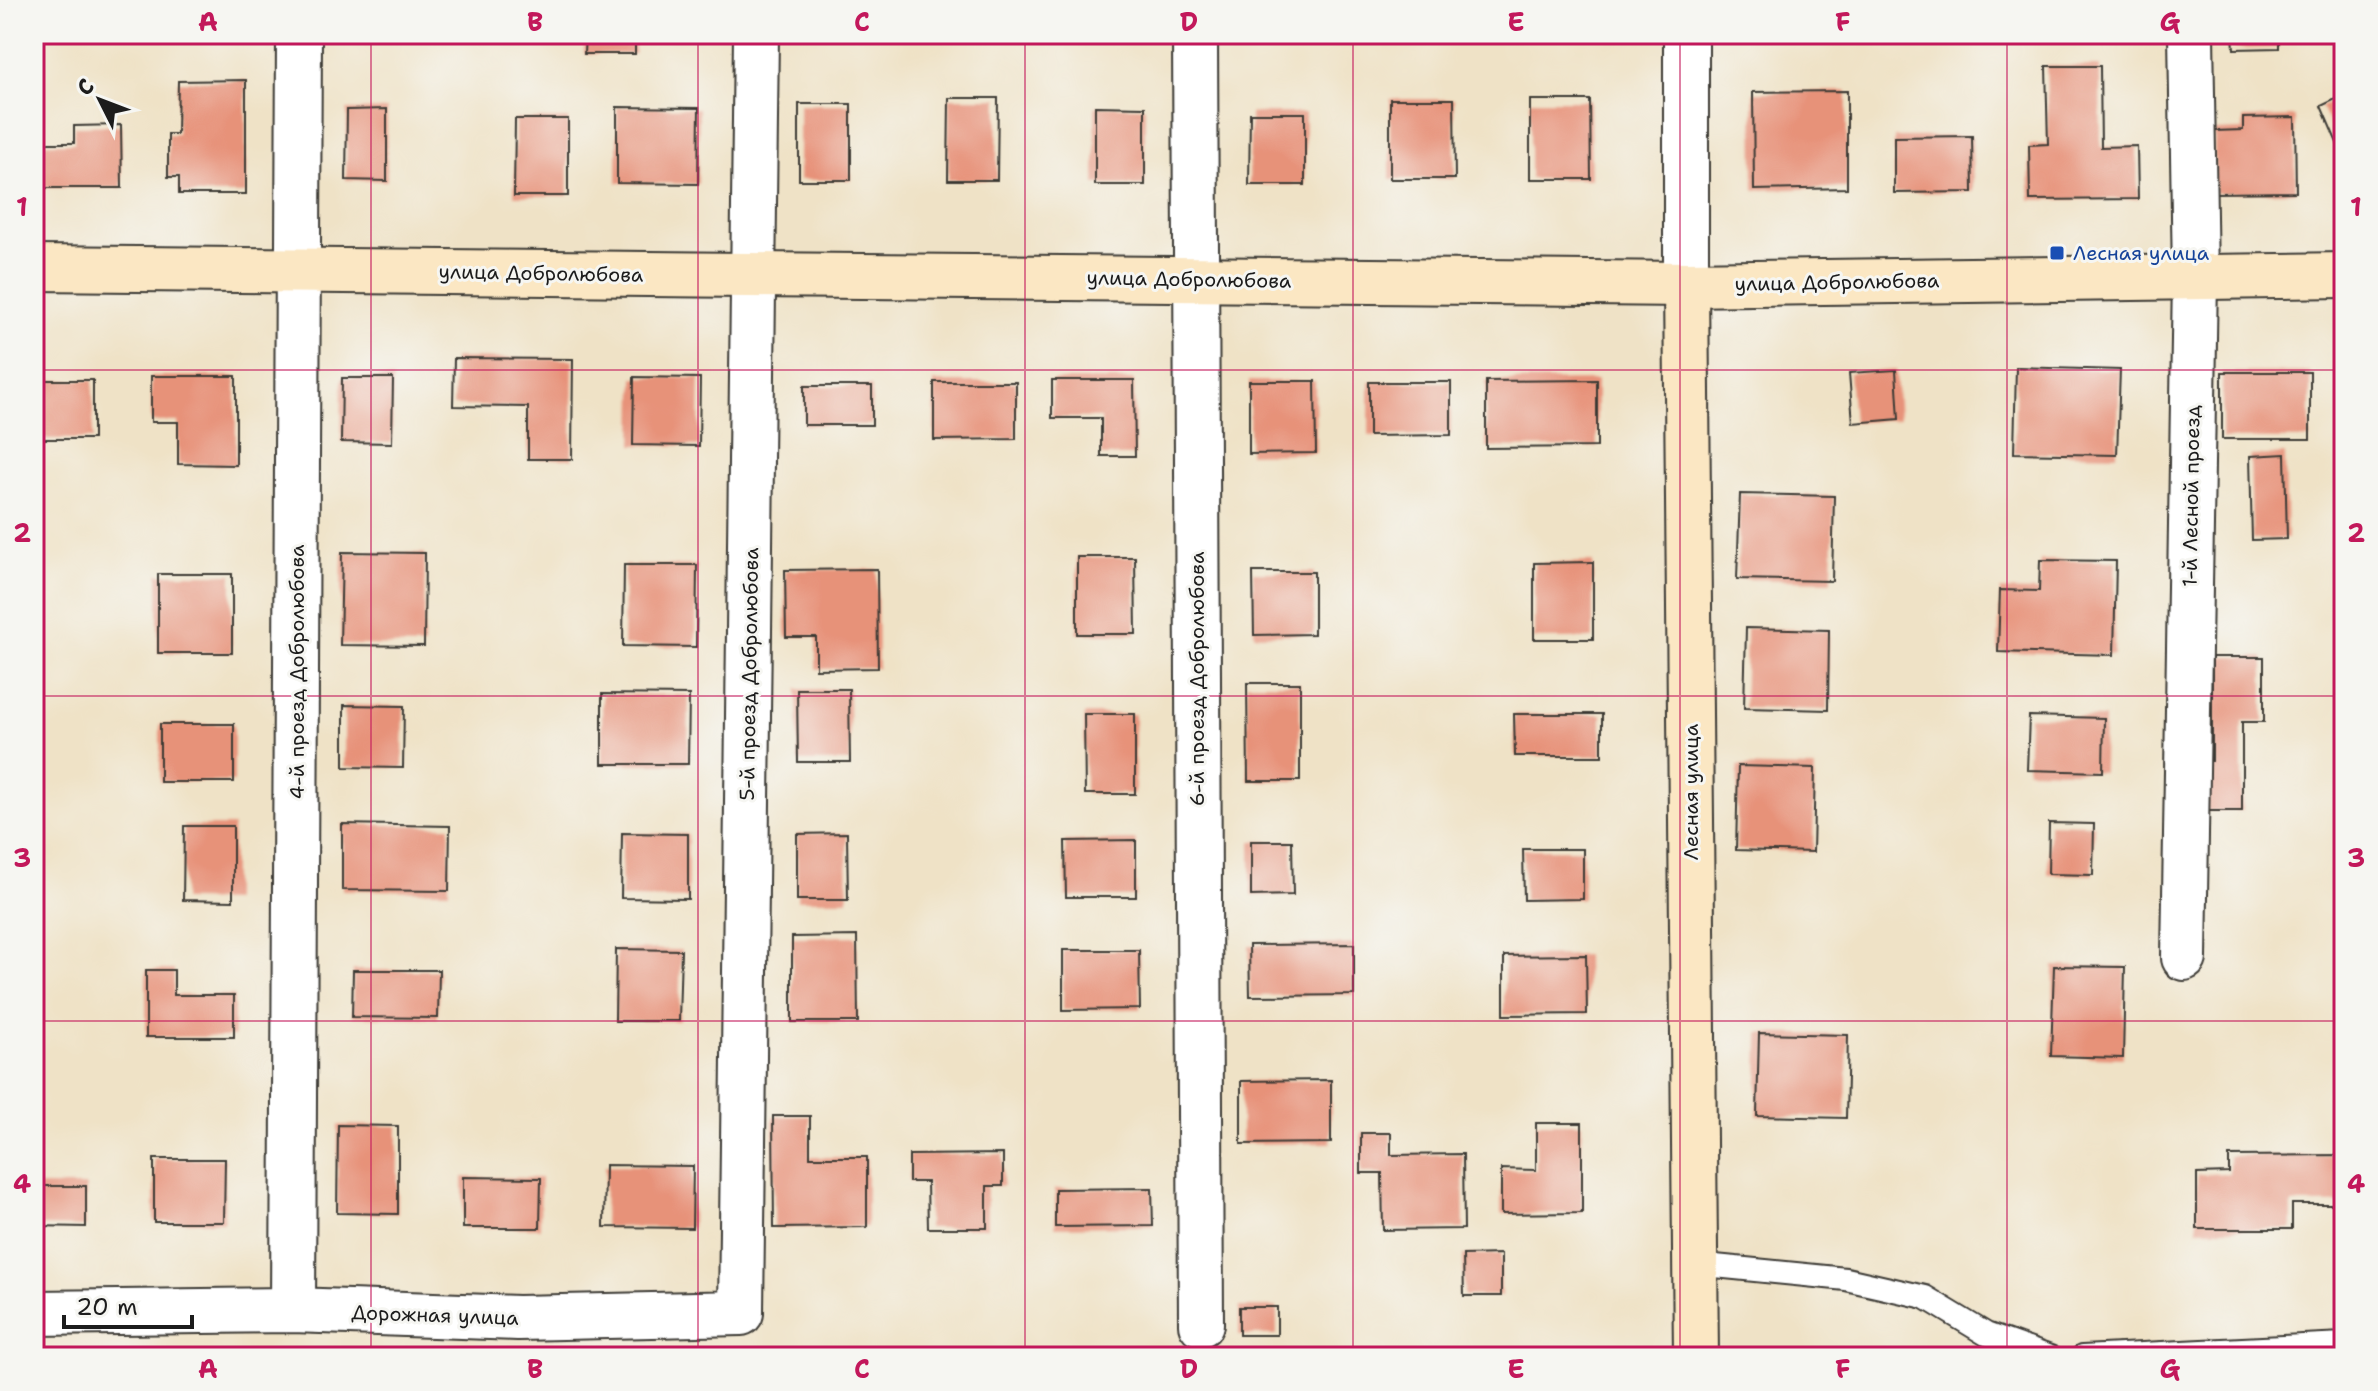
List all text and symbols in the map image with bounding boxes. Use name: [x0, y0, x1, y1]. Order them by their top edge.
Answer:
text: A: [198, 4, 218, 39]
text: B: [527, 4, 543, 39]
text: C: [854, 4, 870, 39]
text: D: [1180, 4, 1198, 39]
text: E: [1507, 4, 1525, 39]
text: F: [1835, 4, 1851, 39]
text: G: [2160, 4, 2181, 39]
north arrow: [60, 60, 140, 140]
text: С: [70, 72, 101, 102]
text: 1: [16, 189, 28, 224]
text: 1: [2350, 189, 2362, 224]
place label: Лесная улица: [2073, 240, 2210, 266]
marker: Лесная улица: [2048, 244, 2066, 262]
street label: улица Добролюбова: [438, 258, 644, 288]
street label: улица Добролюбова: [1086, 264, 1292, 294]
street label: улица Добролюбова: [1734, 267, 1940, 297]
street label: 1-й Лесной проезд: [2176, 404, 2206, 587]
text: 2: [13, 515, 31, 550]
text: 2: [2347, 515, 2365, 550]
street label: 4-й проезд Добролюбова: [284, 544, 310, 799]
street label: 5-й проезд Добролюбова: [734, 547, 764, 801]
street label: 6-й проезд Добролюбова: [1184, 551, 1210, 806]
street label: Лесная улица: [1678, 723, 1704, 860]
text: 3: [13, 840, 31, 875]
text: 3: [2347, 840, 2365, 875]
text: 4: [13, 1166, 31, 1201]
text: 4: [2347, 1166, 2365, 1201]
scale bar: [64, 1279, 192, 1329]
text: 20 m: [76, 1291, 138, 1323]
street label: Дорожная улица: [351, 1299, 520, 1331]
text: A: [198, 1351, 218, 1386]
text: B: [527, 1351, 543, 1386]
text: C: [854, 1351, 870, 1386]
text: D: [1180, 1351, 1198, 1386]
text: E: [1507, 1351, 1525, 1386]
text: F: [1835, 1351, 1851, 1386]
text: G: [2160, 1351, 2181, 1386]

